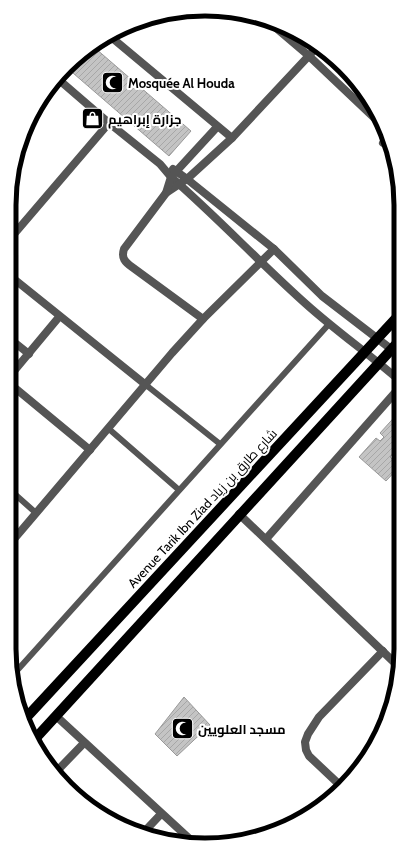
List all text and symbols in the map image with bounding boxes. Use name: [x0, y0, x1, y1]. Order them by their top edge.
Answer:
mosque icon: Mosquée Al Houda: [99, 70, 125, 96]
place label: Mosquée Al Houda: [128, 75, 235, 91]
shop icon: جزارة إبراهيم: [79, 106, 105, 132]
place label: جزارة إبراهيم: [108, 111, 181, 129]
street label: Avenue Tarik Ibn Ziad شارع طارق بن زياد: [124, 425, 281, 592]
mosque icon: مسجد العلويين: [169, 716, 195, 742]
place label: مسجد العلويين: [198, 721, 286, 738]

